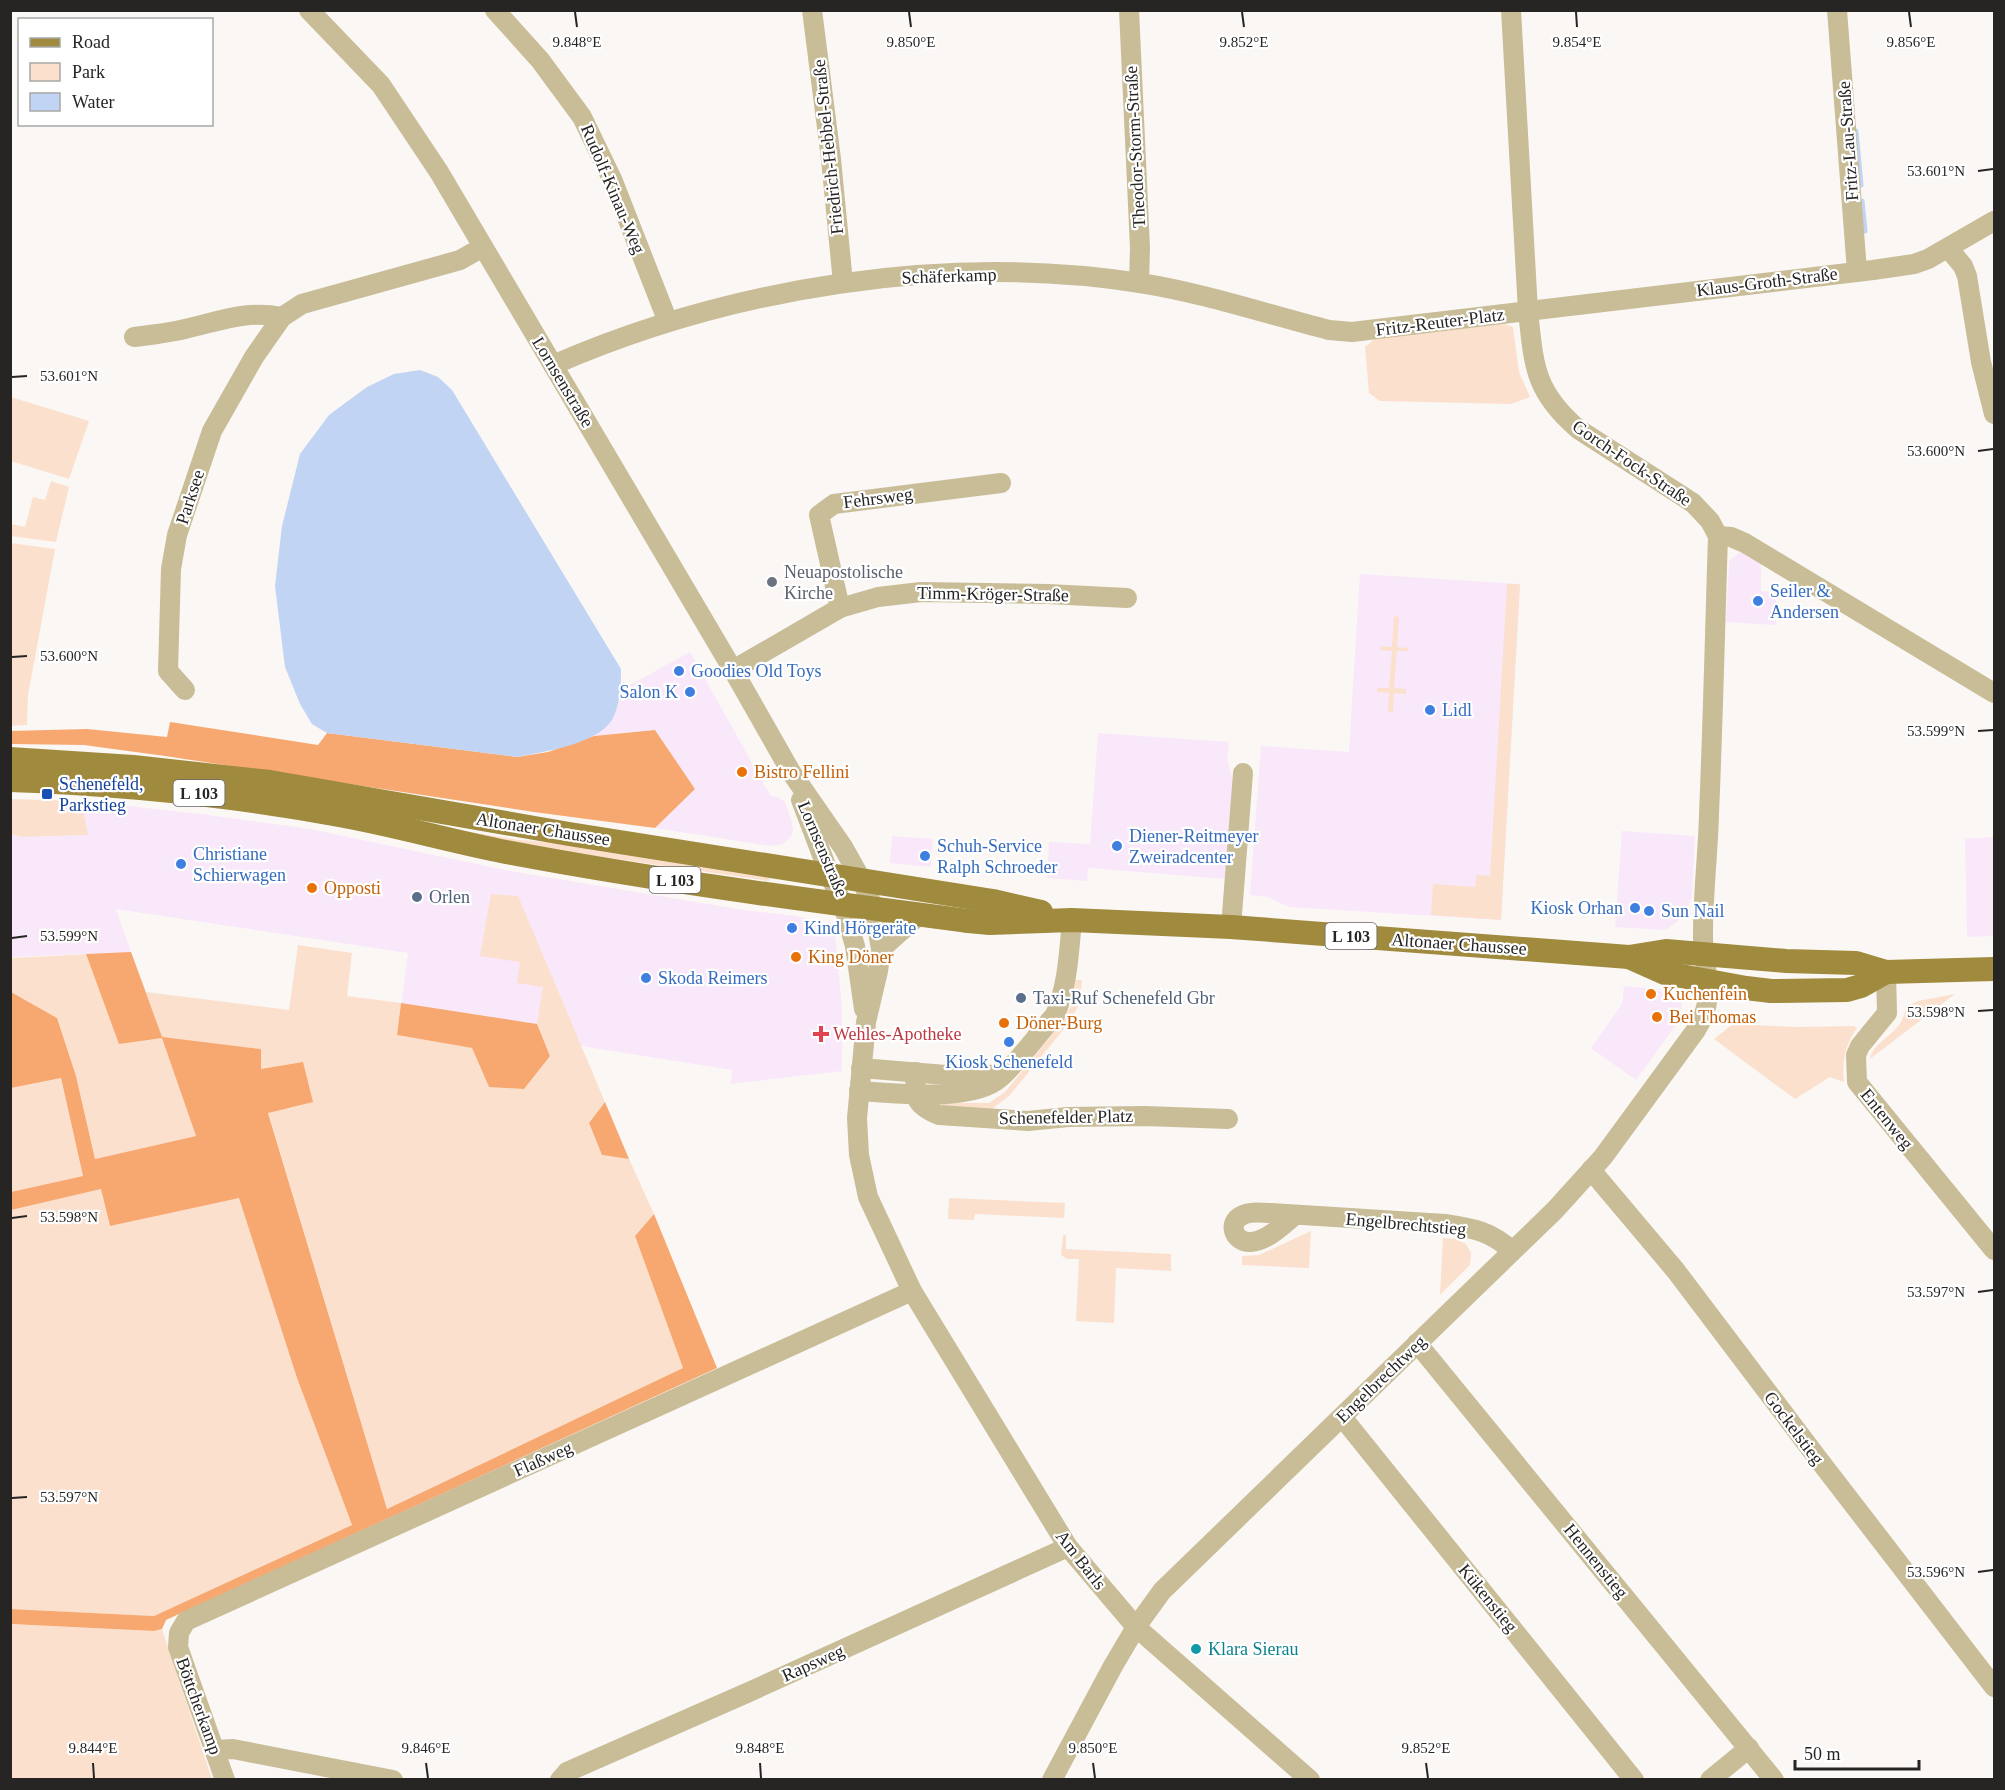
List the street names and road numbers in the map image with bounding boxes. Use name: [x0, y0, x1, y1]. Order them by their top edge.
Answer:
street label: Friedrich-Hebbel-Straße: [809, 58, 847, 236]
street label: Theodor-Storm-Straße: [1121, 65, 1149, 229]
street label: Fritz-Lau-Straße: [1834, 80, 1862, 202]
street label: Rudolf-Kinau-Weg: [577, 121, 649, 257]
street label: Klaus-Groth-Straße: [1695, 263, 1839, 301]
street label: Schäferkamp: [901, 264, 997, 288]
street label: Fritz-Reuter-Platz: [1374, 304, 1506, 340]
street label: Lornsenstraße: [528, 333, 598, 431]
street label: Gorch-Fock-Straße: [1569, 416, 1695, 510]
street label: Parksee: [172, 467, 208, 527]
street label: Fehrsweg: [842, 484, 914, 512]
street label: Timm-Kröger-Straße: [917, 583, 1069, 605]
road number: L 103: [174, 780, 224, 806]
street label: Lornsenstraße: [794, 798, 852, 900]
street label: Altonaer Chaussee: [475, 809, 611, 849]
road number: L 103: [650, 867, 700, 893]
road number: L 103: [1326, 923, 1376, 949]
street label: Altonaer Chaussee: [1391, 929, 1527, 959]
street label: Entenweg: [1857, 1085, 1917, 1153]
street label: Schenefelder Platz: [999, 1106, 1133, 1128]
street label: Engelbrechtstieg: [1345, 1209, 1467, 1239]
street label: Engelbrechtweg: [1332, 1331, 1430, 1427]
street label: Gockelstieg: [1760, 1388, 1828, 1468]
street label: Flaßweg: [511, 1437, 575, 1481]
street label: Hennenstieg: [1560, 1520, 1632, 1602]
street label: Am Barls: [1052, 1526, 1110, 1594]
street label: Kükenstieg: [1454, 1560, 1522, 1636]
street label: Rapsweg: [779, 1640, 847, 1686]
street label: Böttcherkamp: [172, 1655, 226, 1757]

